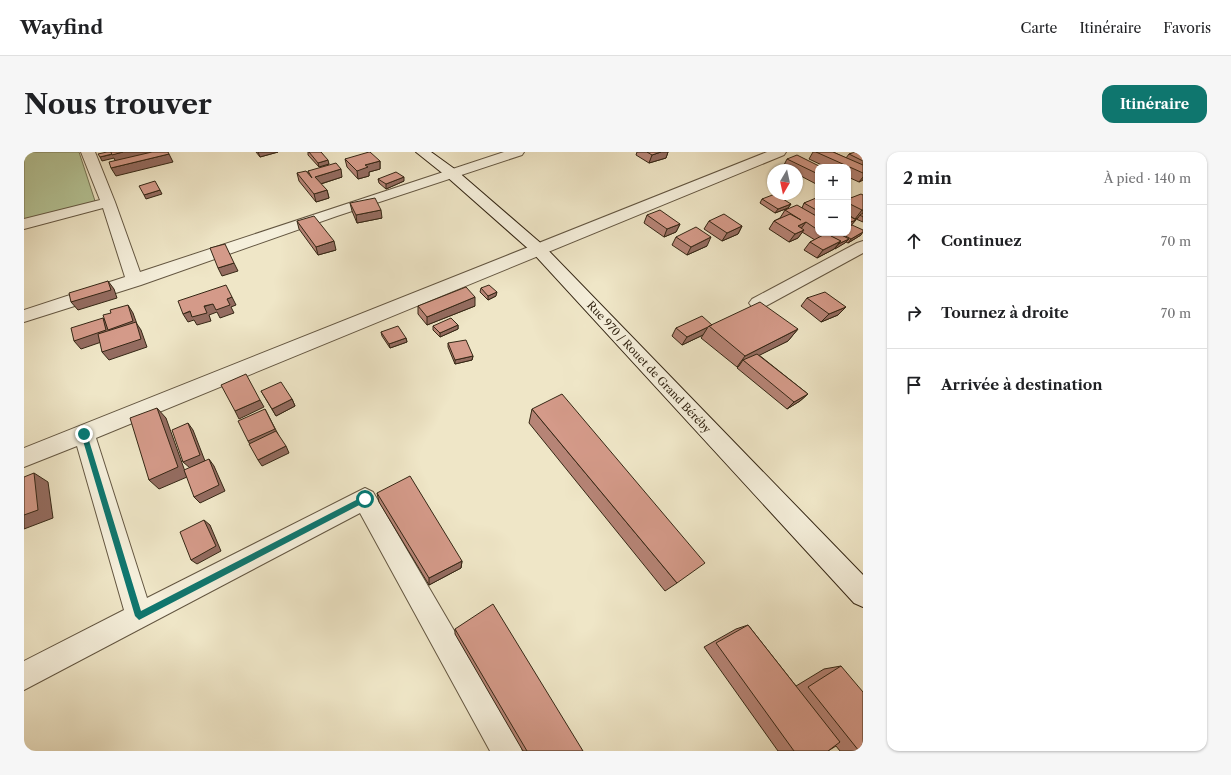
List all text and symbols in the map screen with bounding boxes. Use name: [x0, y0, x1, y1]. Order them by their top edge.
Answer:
text: Wayfind: [20, 16, 103, 39]
text: Carte: [1021, 19, 1057, 37]
text: Itinéraire: [1079, 19, 1141, 37]
text: Favoris: [1163, 19, 1211, 37]
button: Itinéraire: [1102, 85, 1207, 123]
text: Nous trouver: [24, 87, 212, 121]
north arrow: [767, 164, 803, 200]
map controls: [815, 164, 851, 236]
button: +: [815, 164, 851, 200]
text: 2 min: [903, 168, 952, 188]
text: À pied · 140 m: [1104, 170, 1191, 186]
button: −: [815, 200, 851, 236]
icon: ahead: [903, 230, 925, 252]
text: Continuez: [941, 231, 1022, 250]
text: 70 m: [1161, 233, 1191, 249]
street label: Rue 970 / Rouet de Grand Béréby: [584, 298, 715, 437]
icon: right: [903, 302, 925, 324]
text: Tournez à droite: [941, 303, 1069, 322]
text: 70 m: [1161, 305, 1191, 321]
icon: arrive: [903, 374, 925, 396]
text: Arrivée à destination: [941, 375, 1103, 394]
route end: [75, 425, 93, 443]
route start: [356, 490, 374, 508]

